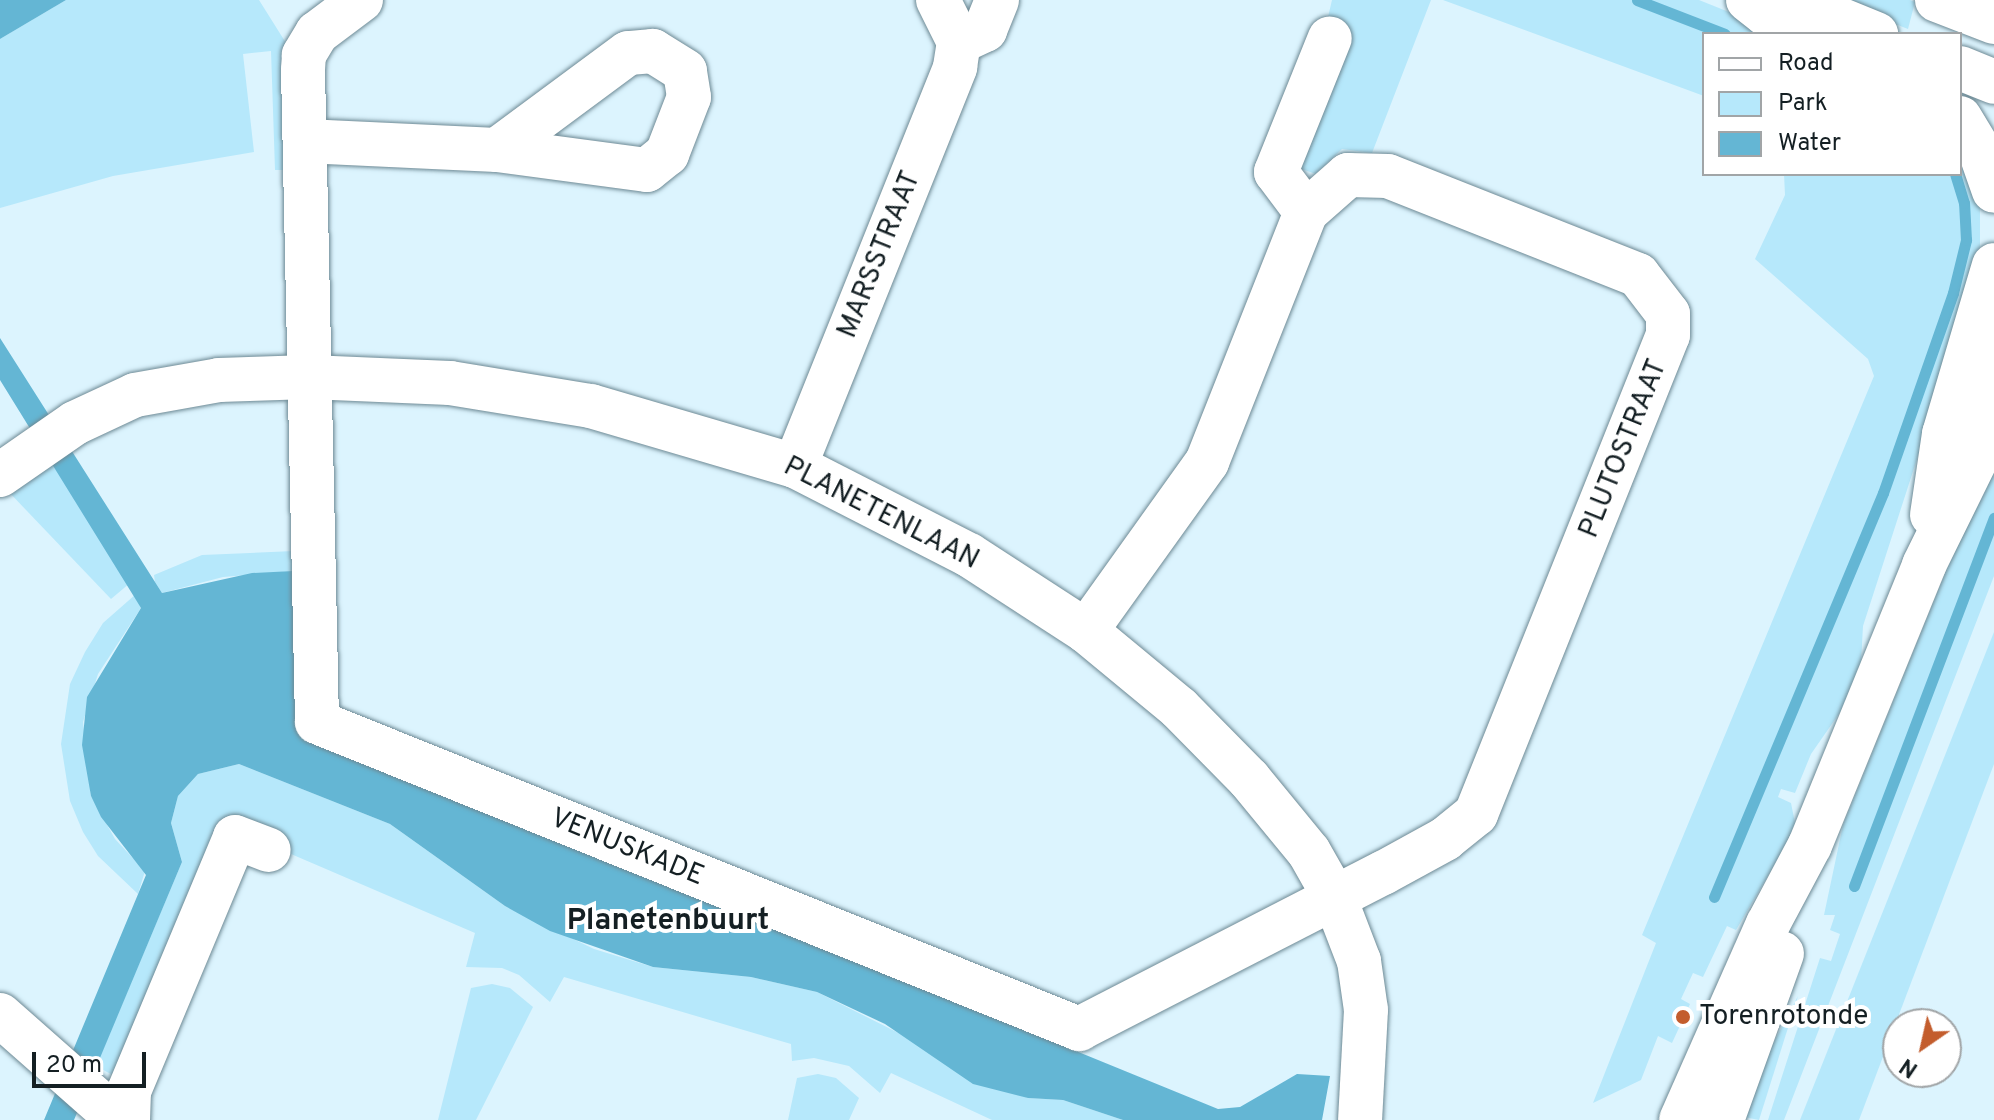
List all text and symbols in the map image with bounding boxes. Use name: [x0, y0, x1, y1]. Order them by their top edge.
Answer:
legend: [1702, 32, 1962, 176]
text: Road: [1778, 49, 1834, 79]
text: Park: [1778, 89, 1828, 119]
text: Water: [1778, 129, 1841, 159]
street label: MARSSTRAAT: [831, 167, 929, 343]
street label: PLUTOSTRAAT: [1573, 355, 1675, 543]
street label: PLANETENLAAN: [778, 450, 984, 578]
street label: VENUSKADE: [545, 802, 709, 894]
district label: Planetenbuurt: [567, 904, 769, 940]
place label: Torenrotonde: [1699, 1000, 1868, 1034]
marker: Torenrotonde: [1674, 1008, 1692, 1026]
north arrow: [1882, 1008, 1962, 1088]
scale bar: [36, 1036, 150, 1086]
text: 20 m: [46, 1051, 102, 1081]
text: N: [1895, 1051, 1924, 1082]

